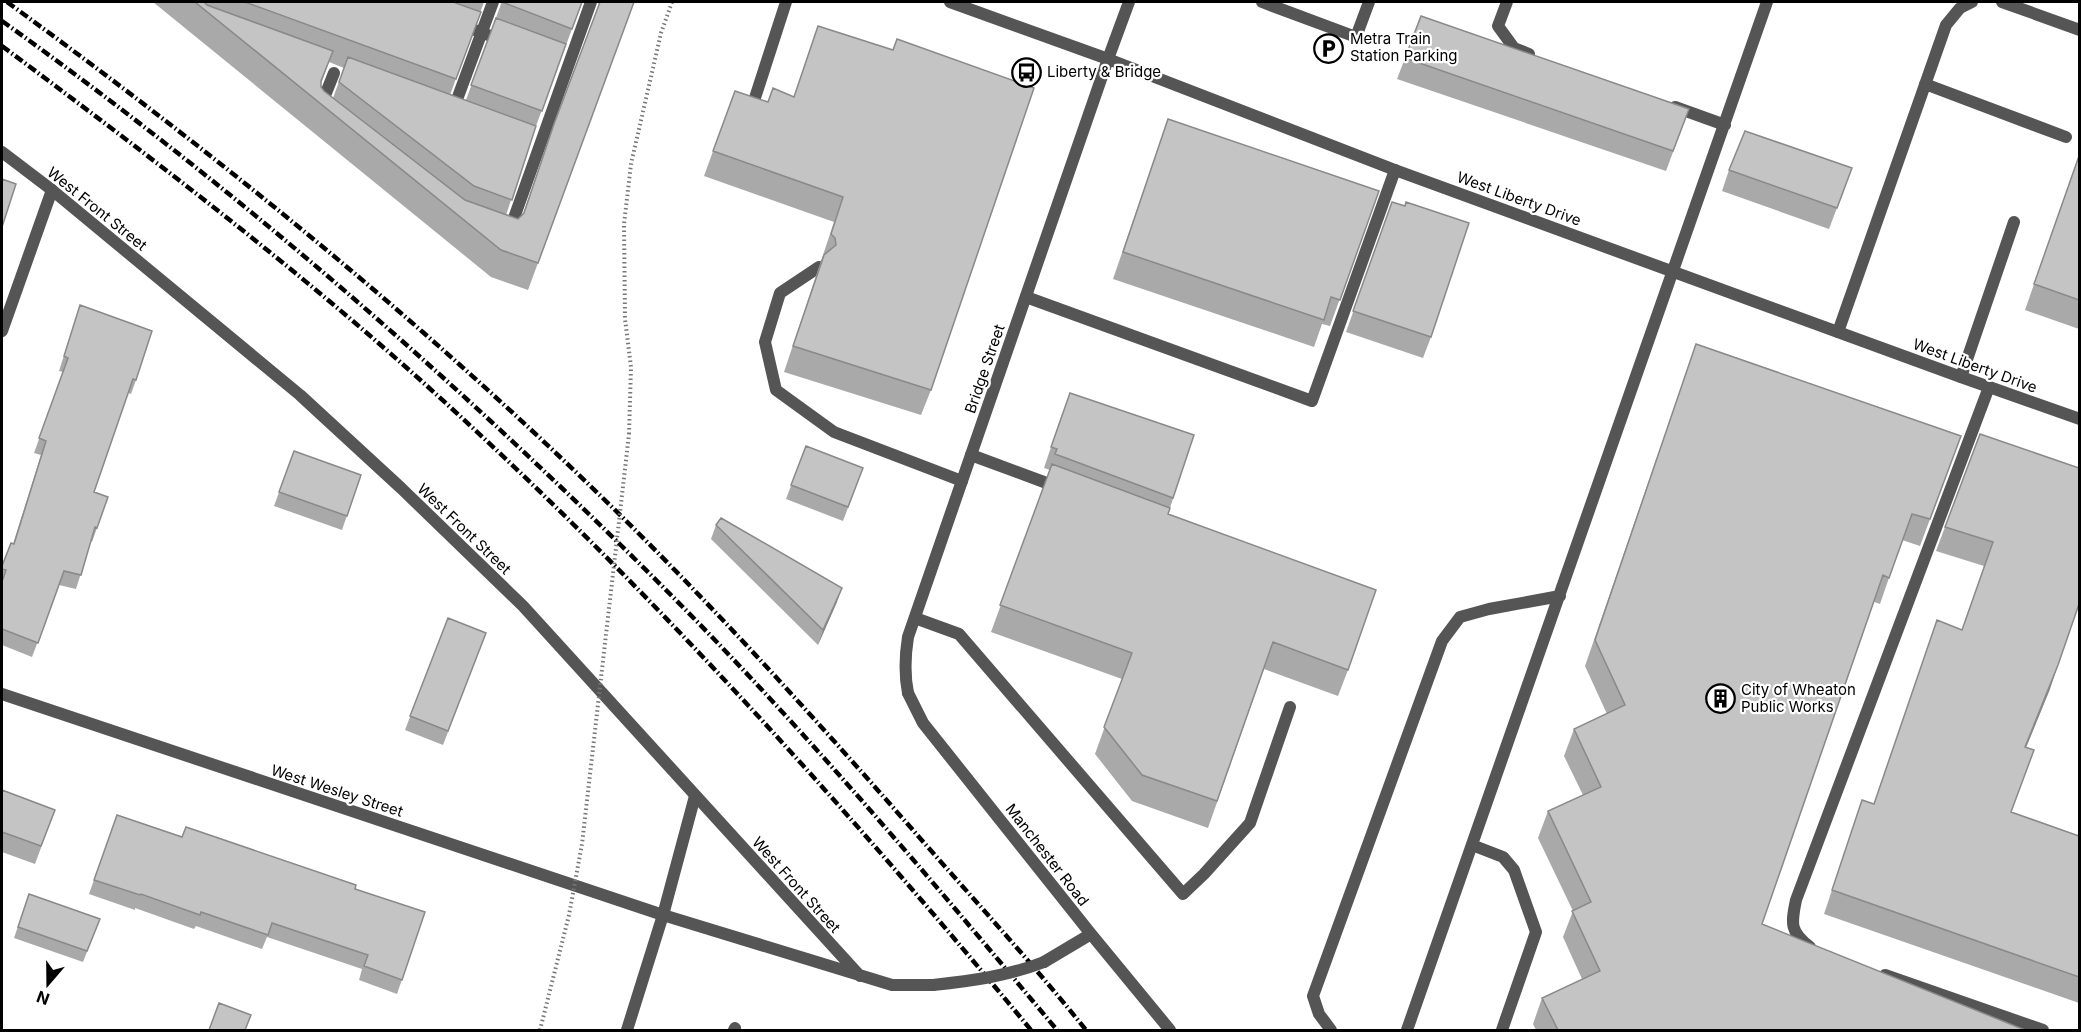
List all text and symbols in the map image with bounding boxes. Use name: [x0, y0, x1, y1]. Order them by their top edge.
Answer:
place label: Metra Train Station Parking: [1350, 29, 1457, 65]
parking icon: Metra Train Station Parking: [1313, 32, 1345, 64]
bus stop icon: Liberty & Bridge: [1010, 56, 1042, 88]
place label: Liberty & Bridge: [1047, 62, 1161, 81]
street label: West Front Street: [44, 163, 151, 255]
street label: West Liberty Drive: [1454, 167, 1584, 230]
street label: Bridge Street: [960, 322, 1009, 416]
street label: West Liberty Drive: [1910, 334, 2040, 397]
street label: West Front Street: [414, 479, 515, 578]
place label: City of Wheaton Public Works: [1741, 680, 1856, 716]
building icon: City of Wheaton Public Works: [1704, 683, 1736, 715]
street label: West Wesley Street: [269, 760, 406, 821]
street label: Manchester Road: [1002, 800, 1093, 910]
street label: West Front Street: [748, 833, 845, 937]
north arrow: [18, 954, 78, 1014]
text: N: [34, 987, 52, 1010]

